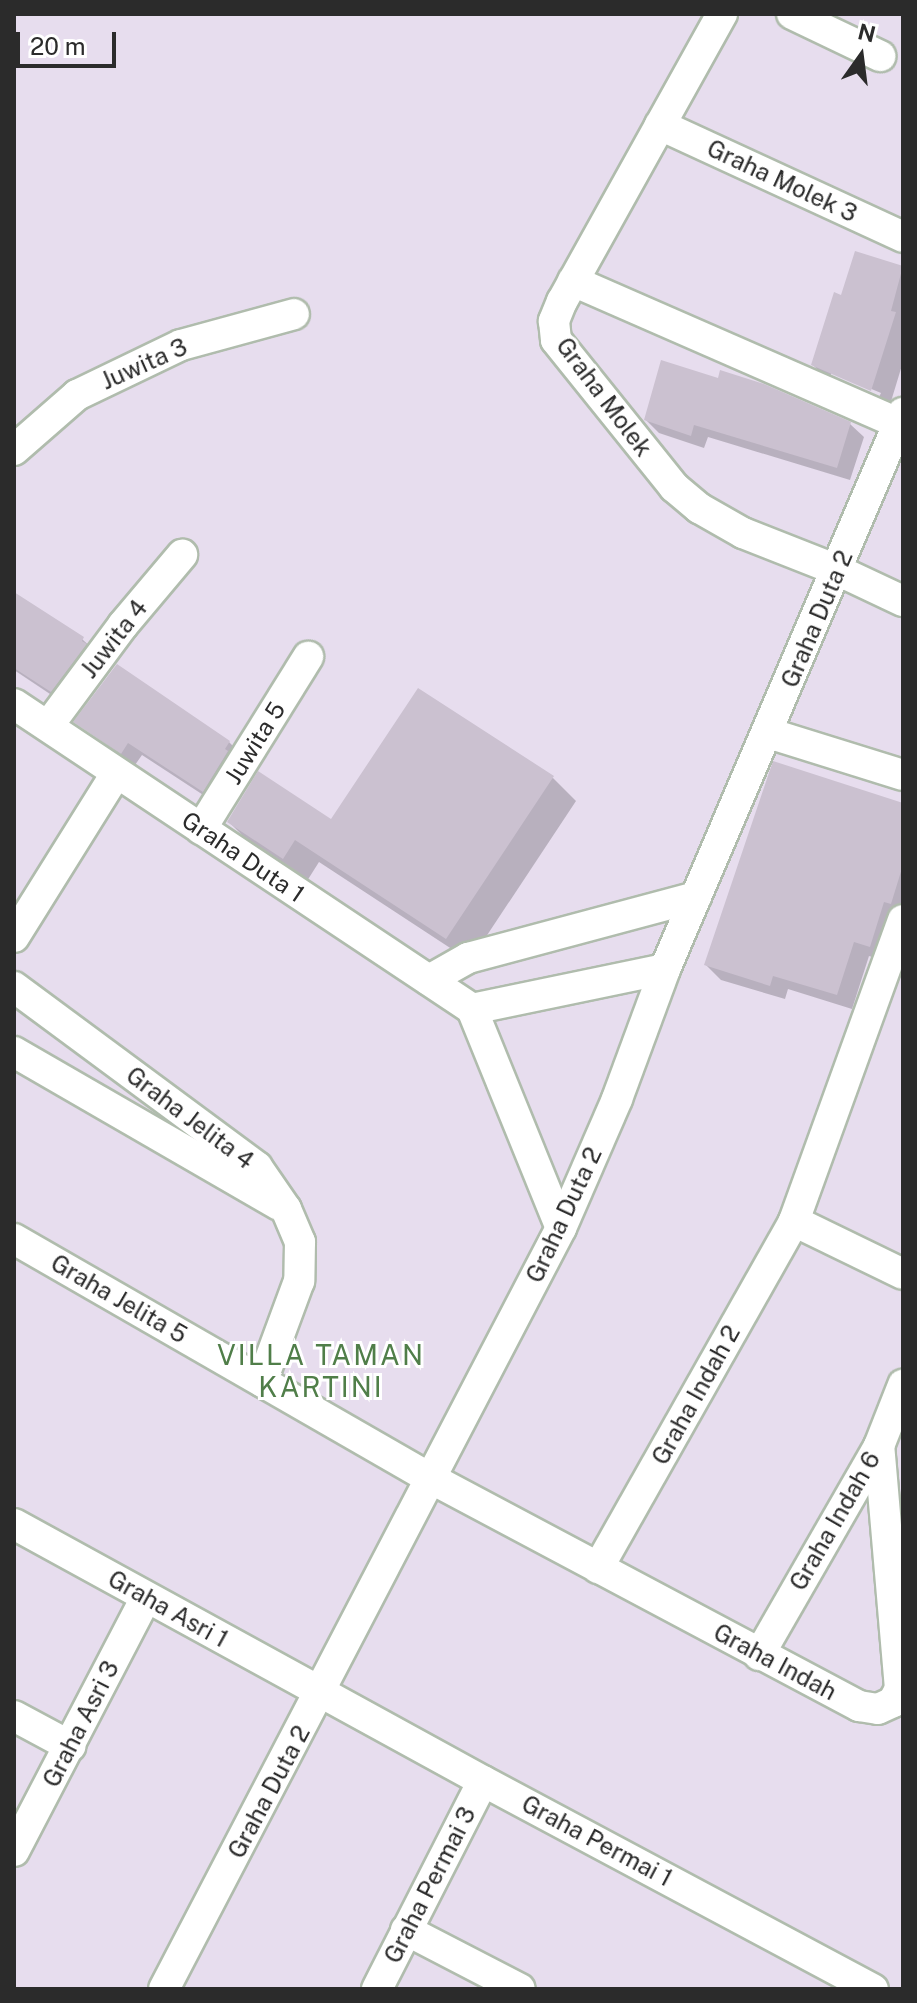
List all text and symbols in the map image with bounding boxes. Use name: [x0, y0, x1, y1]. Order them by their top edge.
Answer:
scale bar: [20, 16, 120, 66]
north arrow: [821, 16, 901, 96]
text: N: [855, 18, 878, 47]
text: 20 m: [30, 32, 86, 60]
street label: Graha Molek 3: [702, 134, 862, 228]
street label: Juwita 3: [96, 332, 192, 396]
street label: Graha Molek: [550, 332, 658, 462]
street label: Graha Duta 2: [775, 546, 859, 692]
street label: Juwita 4: [75, 594, 153, 684]
street label: Juwita 5: [219, 697, 291, 789]
street label: Graha Duta 1: [176, 806, 310, 908]
street label: Graha Jelita 4: [121, 1061, 259, 1175]
street label: Graha Duta 2: [520, 1143, 608, 1287]
street label: Graha Jelita 5: [46, 1248, 192, 1350]
street label: Graha Indah 2: [646, 1320, 746, 1470]
district label: VILLA TAMAN KARTINI: [217, 1338, 425, 1404]
street label: Graha Indah 6: [784, 1446, 886, 1596]
street label: Graha Asri 1: [103, 1564, 233, 1654]
street label: Graha Indah: [709, 1618, 841, 1706]
street label: Graha Asri 3: [37, 1656, 125, 1792]
street label: Graha Duta 2: [222, 1721, 316, 1863]
street label: Graha Permai 1: [517, 1789, 677, 1893]
street label: Graha Permai 3: [378, 1802, 482, 1968]

